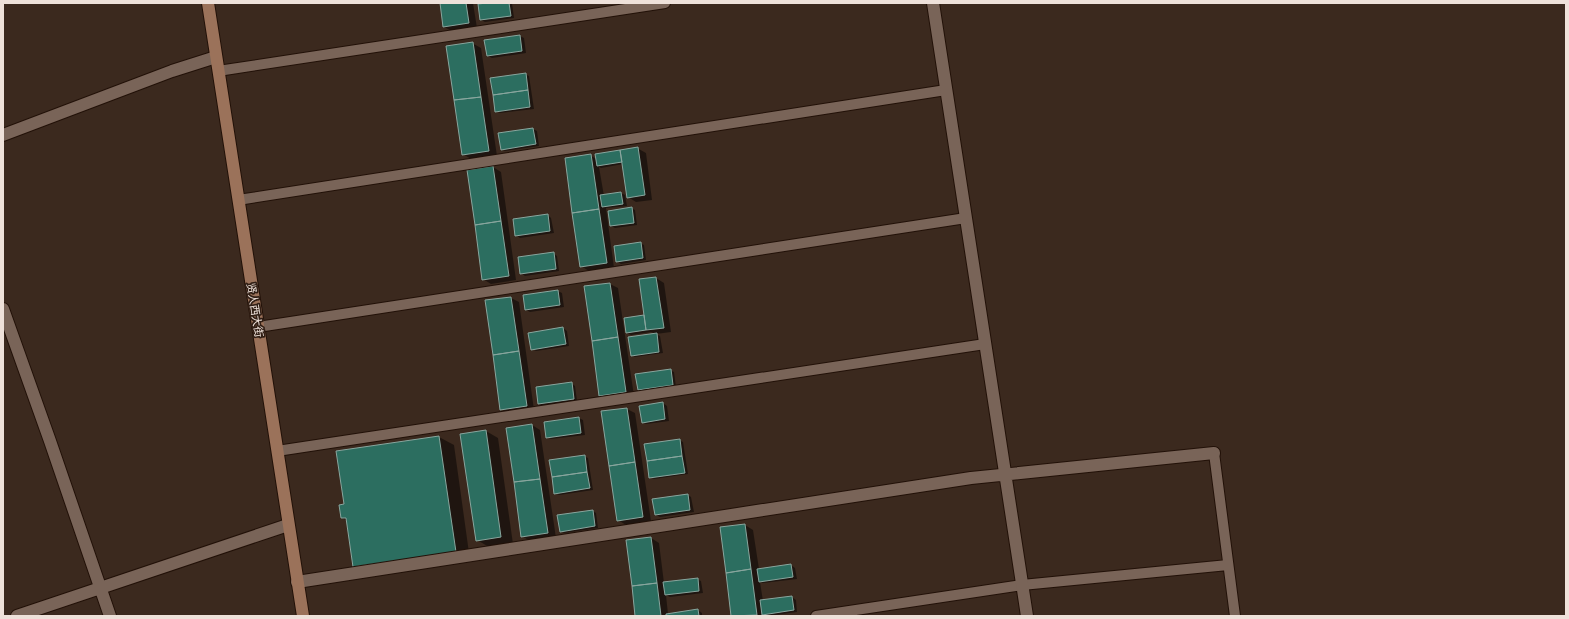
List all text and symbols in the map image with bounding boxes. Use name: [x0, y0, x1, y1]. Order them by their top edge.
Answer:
street label: 贤人西大街: [245, 282, 266, 338]

